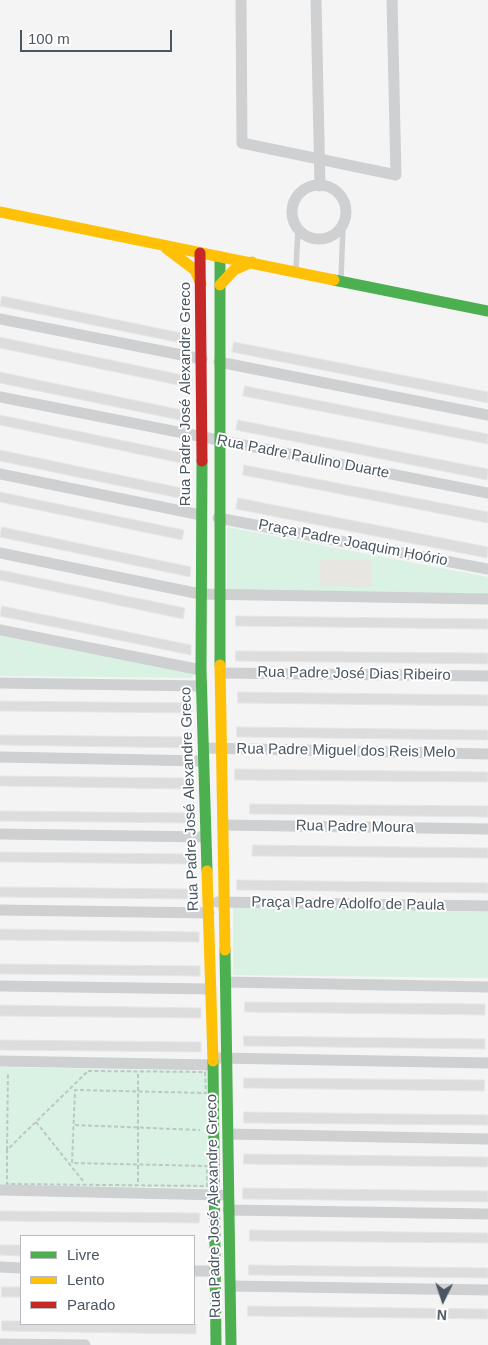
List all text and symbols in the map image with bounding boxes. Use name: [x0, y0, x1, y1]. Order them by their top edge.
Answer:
scale bar: [22, 20, 175, 52]
text: 100 m: [28, 30, 70, 47]
street label: Rua Padre José Alexandre Greco: [177, 282, 195, 506]
street label: Rua Padre Paulino Duarte: [215, 431, 391, 483]
street label: Praça Padre Joaquim Hoório: [257, 516, 449, 570]
street label: Rua Padre José Dias Ribeiro: [257, 663, 451, 685]
street label: Rua Padre José Alexandre Greco: [177, 687, 203, 911]
street label: Rua Padre Miguel dos Reis Melo: [236, 740, 456, 762]
street label: Rua Padre Moura: [296, 817, 414, 837]
street label: Praça Padre Adolfo de Paula: [251, 893, 445, 915]
street label: Rua Padre José Alexandre Greco: [203, 1094, 225, 1318]
legend: [20, 1235, 195, 1325]
text: Livre: [67, 1246, 100, 1263]
text: Lento: [67, 1271, 105, 1288]
north arrow: [418, 1275, 468, 1325]
text: Parado: [67, 1296, 115, 1313]
text: N: [436, 1307, 448, 1323]

